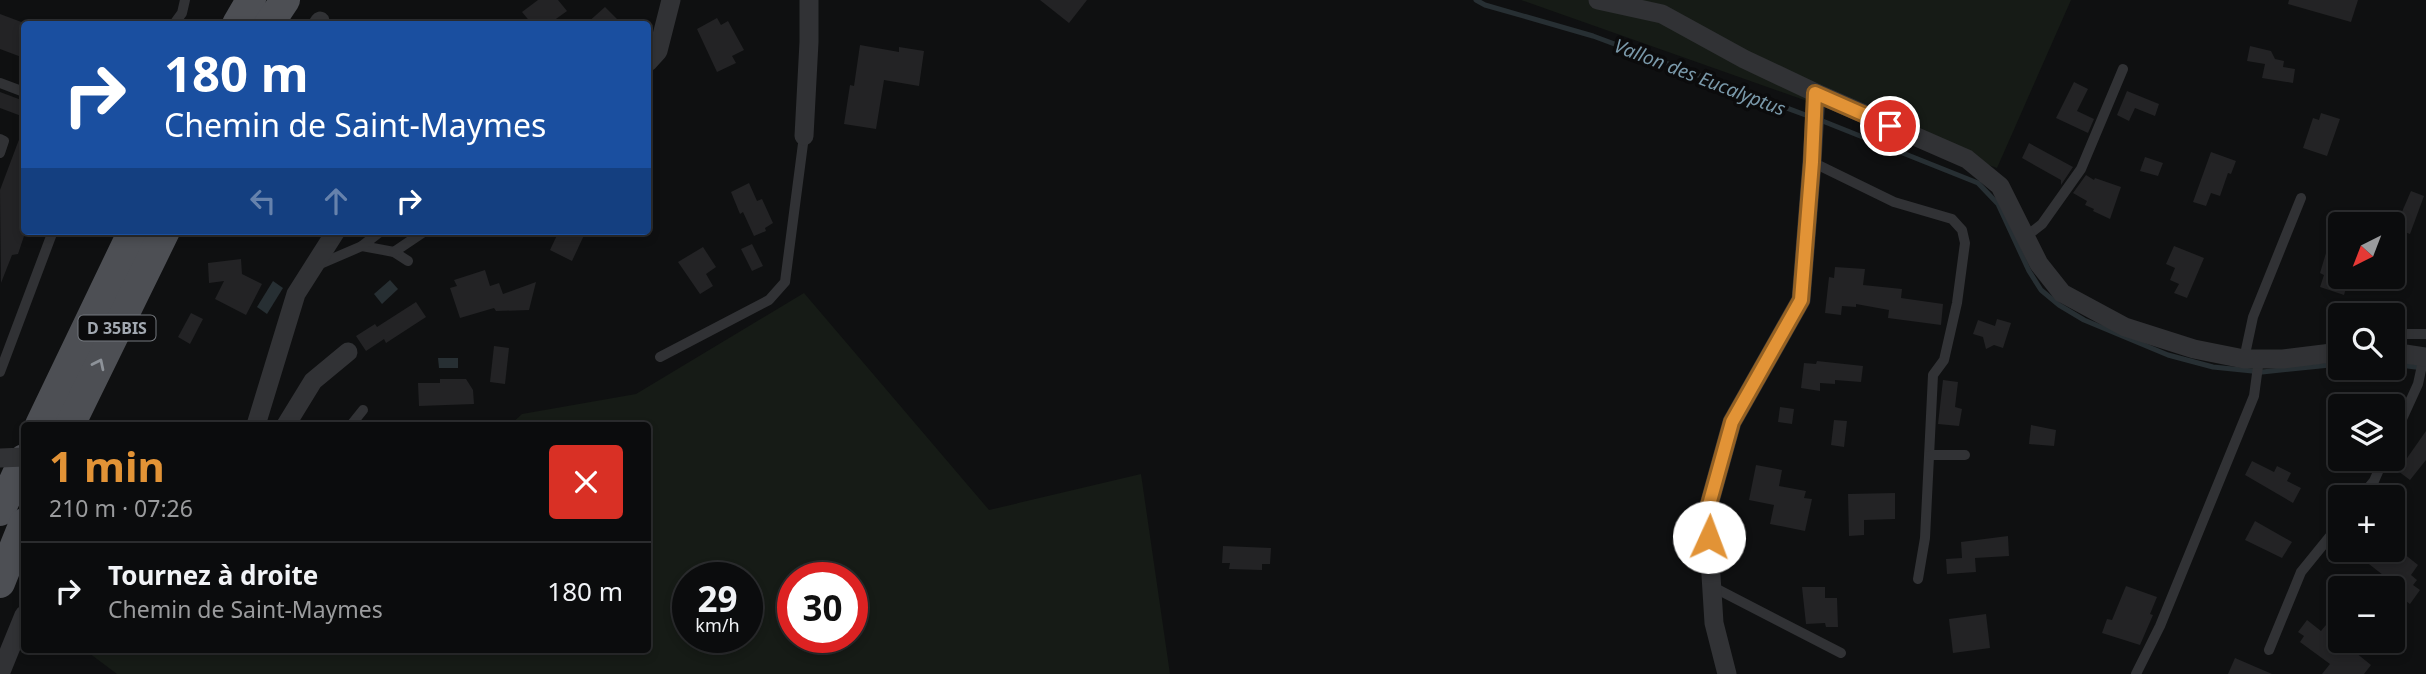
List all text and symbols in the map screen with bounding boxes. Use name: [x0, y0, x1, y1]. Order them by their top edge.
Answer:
water label: Vallon des Eucalyptus: [1611, 32, 1789, 122]
text: 180 m: [164, 40, 309, 106]
icon: right: [49, 49, 140, 140]
pin: [1860, 96, 1920, 156]
text: Chemin de Saint-Maymes: [164, 103, 546, 146]
icon: arrive: [1871, 107, 1909, 145]
icon: left: [244, 182, 282, 220]
icon: ahead: [317, 182, 355, 220]
icon: right: [390, 182, 428, 220]
north arrow: [2328, 212, 2404, 289]
map controls: [2328, 212, 2405, 653]
button: search: [2328, 303, 2405, 380]
road number: D 35BIS: [78, 316, 156, 340]
one-way arrow: [91, 359, 105, 371]
button: layers: [2328, 394, 2405, 471]
text: 1 min: [49, 437, 165, 494]
button: close: [549, 445, 623, 519]
button: +: [2328, 485, 2405, 562]
text: 210 m · 07:26: [49, 492, 193, 524]
position arrow: [1672, 500, 1746, 574]
text: Tournez à droite: [108, 557, 318, 593]
speed limit sign: 30: [777, 562, 868, 653]
icon: right: [49, 572, 87, 610]
text: 180 m: [547, 573, 623, 609]
text: 29: [697, 575, 738, 622]
button: −: [2328, 576, 2405, 653]
text: Chemin de Saint-Maymes: [108, 593, 383, 625]
text: km/h: [695, 613, 740, 637]

